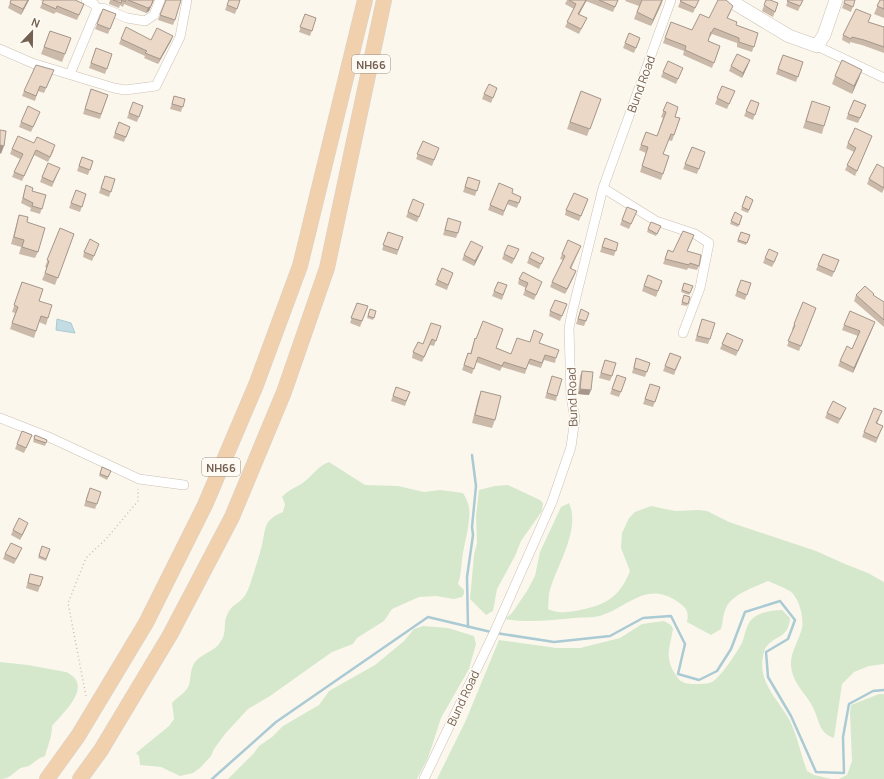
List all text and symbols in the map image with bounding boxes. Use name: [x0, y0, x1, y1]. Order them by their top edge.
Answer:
north arrow: [12, 12, 52, 52]
text: N: [29, 14, 42, 31]
street label: Bund Road: [623, 53, 659, 115]
road number: NH66: [352, 55, 390, 73]
street label: Bund Road: [562, 367, 582, 427]
road number: NH66: [202, 458, 240, 476]
street label: Bund Road: [443, 667, 483, 729]

